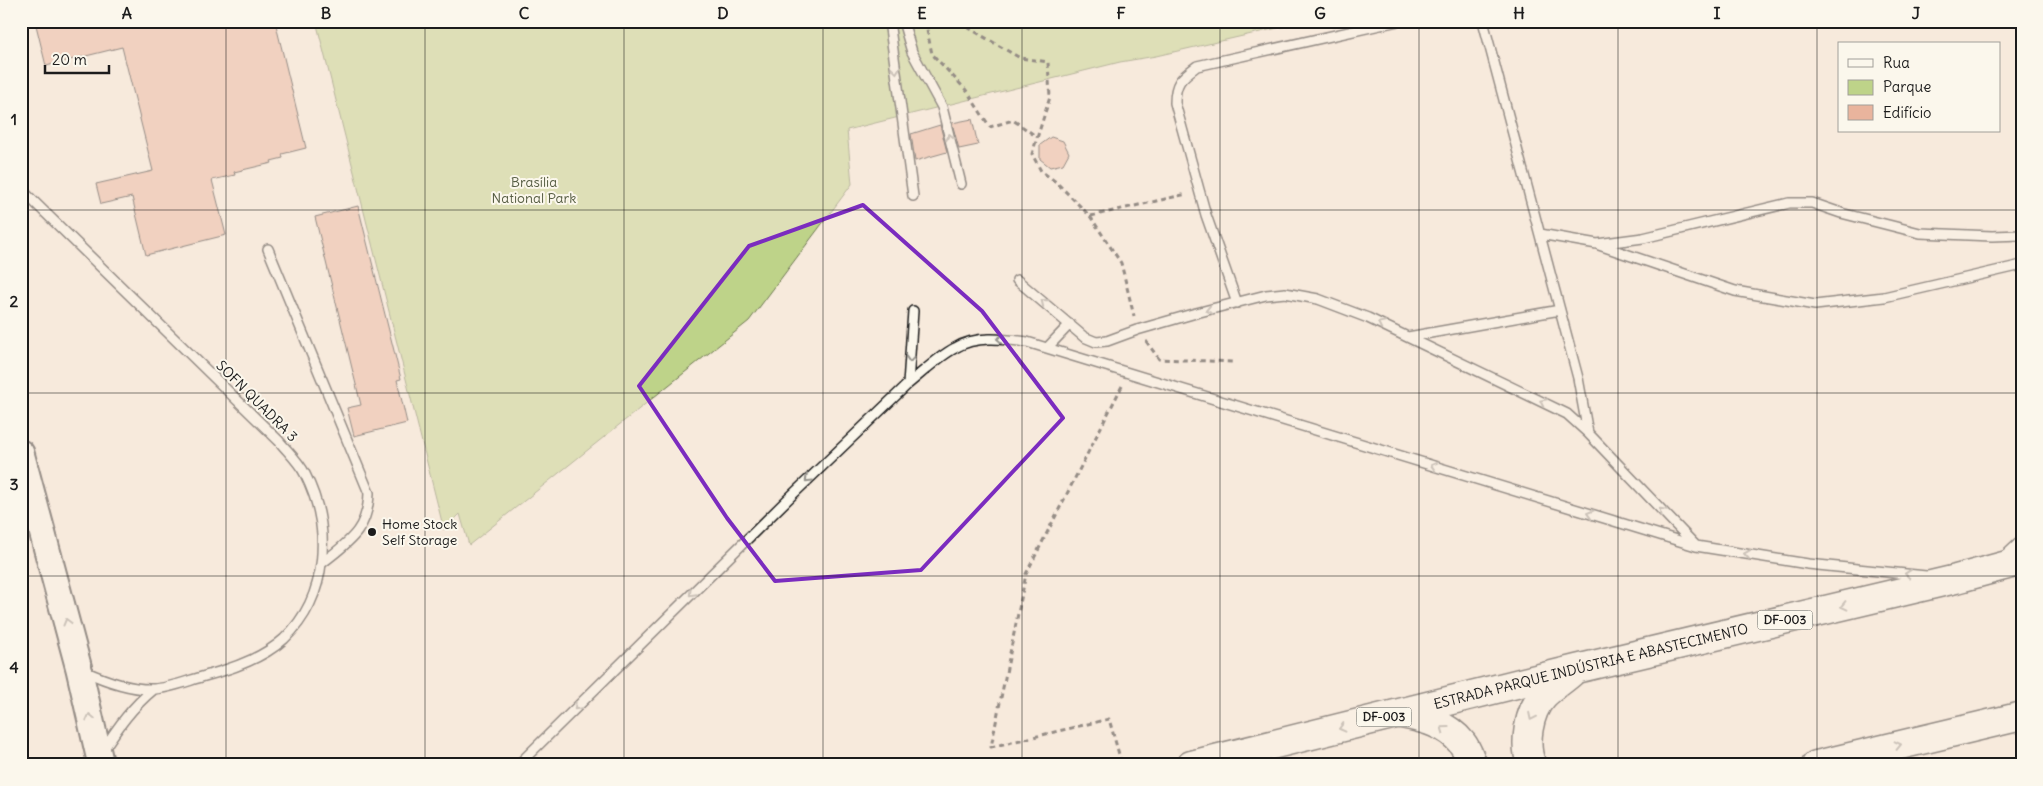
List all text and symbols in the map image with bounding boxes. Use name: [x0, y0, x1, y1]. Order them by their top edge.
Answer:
text: A: [122, 3, 132, 23]
text: B: [321, 3, 332, 23]
text: C: [519, 3, 530, 23]
text: D: [717, 3, 729, 23]
text: E: [917, 3, 927, 23]
text: F: [1116, 3, 1126, 23]
text: G: [1314, 3, 1326, 23]
text: H: [1513, 3, 1525, 23]
text: I: [1714, 3, 1721, 23]
text: J: [1912, 3, 1921, 23]
scale bar: [45, 42, 109, 74]
legend: [1838, 42, 2000, 132]
text: 20 m: [52, 50, 87, 69]
text: Rua: [1883, 53, 1910, 72]
one-way arrow: [890, 65, 900, 74]
text: Parque: [1883, 77, 1931, 96]
text: Edifício: [1883, 103, 1931, 122]
text: 1: [11, 109, 17, 129]
one-way arrow: [946, 132, 956, 141]
park label: Brasília National Park: [492, 173, 576, 207]
text: 2: [10, 291, 19, 311]
one-way arrow: [1041, 299, 1050, 307]
one-way arrow: [1204, 304, 1213, 315]
one-way arrow: [1377, 320, 1386, 330]
one-way arrow: [996, 334, 1004, 345]
one-way arrow: [904, 356, 915, 364]
street label: SOFN QUADRA 3: [213, 357, 301, 445]
one-way arrow: [1539, 398, 1548, 409]
one-way arrow: [1431, 461, 1439, 471]
one-way arrow: [805, 473, 814, 482]
text: 3: [9, 474, 19, 494]
one-way arrow: [1659, 507, 1668, 516]
one-way arrow: [1586, 509, 1594, 519]
place label: Home Stock Self Storage: [382, 515, 457, 549]
marker: Home Stock Self Storage: [366, 526, 378, 538]
one-way arrow: [1742, 550, 1751, 560]
one-way arrow: [1903, 569, 1911, 580]
one-way arrow: [689, 587, 698, 596]
one-way arrow: [1840, 600, 1849, 611]
road number: DF-003: [1758, 610, 1812, 630]
one-way arrow: [62, 618, 72, 626]
street label: ESTRADA PARQUE INDÚSTRIA E ABASTECIMENTO: [1432, 619, 1750, 713]
text: 4: [9, 657, 19, 677]
one-way arrow: [573, 701, 582, 710]
road number: DF-003: [1356, 708, 1412, 726]
one-way arrow: [1528, 712, 1538, 721]
one-way arrow: [85, 713, 96, 722]
one-way arrow: [1338, 722, 1347, 733]
one-way arrow: [1440, 726, 1450, 735]
one-way arrow: [1893, 740, 1902, 751]

